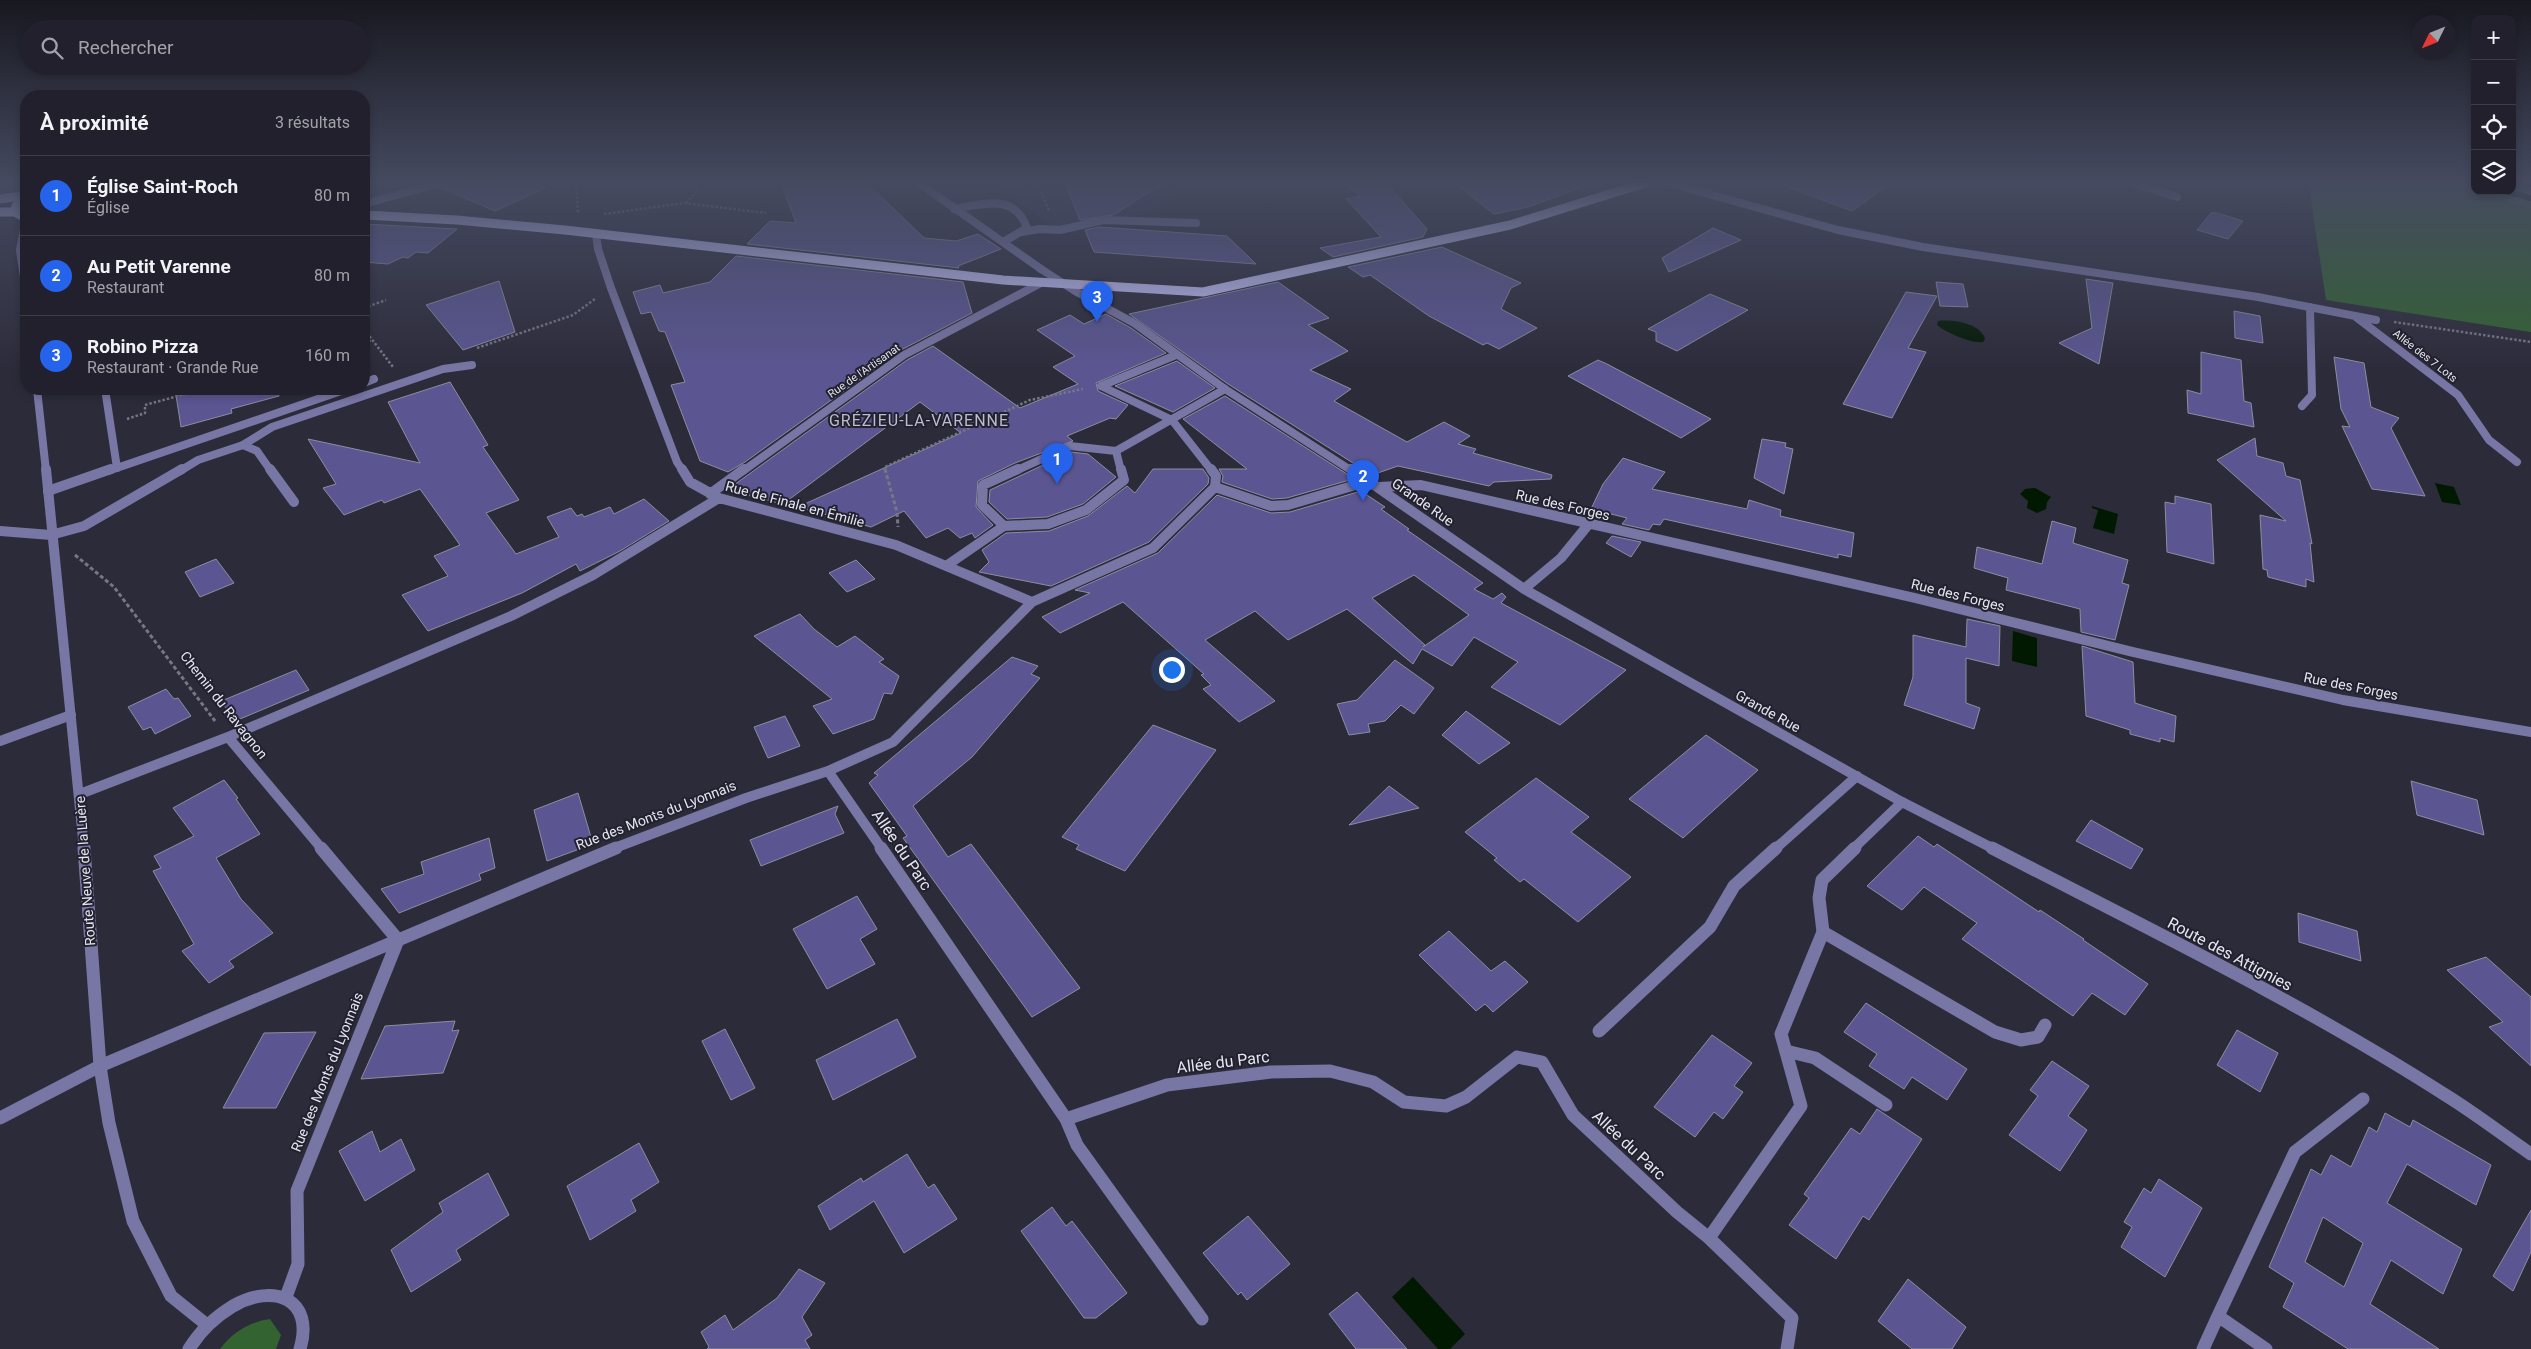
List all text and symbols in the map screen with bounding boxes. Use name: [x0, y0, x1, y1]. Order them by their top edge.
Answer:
north arrow: [2411, 15, 2456, 60]
map controls: [2471, 15, 2516, 195]
button: +: [2471, 15, 2516, 60]
search box: [20, 20, 370, 75]
icon: search: [38, 34, 66, 62]
text: Rechercher: [78, 36, 173, 59]
button: −: [2471, 60, 2516, 105]
button: locate: [2471, 105, 2516, 150]
text: À proximité: [40, 111, 149, 135]
text: 3 résultats: [275, 113, 350, 132]
button: layers: [2471, 150, 2516, 195]
text: Église Saint-Roch: [87, 175, 238, 198]
text: 1: [51, 186, 61, 205]
text: 80 m: [314, 186, 350, 205]
text: Église: [87, 198, 129, 217]
text: Au Petit Varenne: [87, 255, 231, 278]
text: 2: [51, 266, 61, 285]
text: 80 m: [314, 266, 350, 285]
text: Restaurant: [87, 278, 164, 297]
pin: 3: [1081, 281, 1113, 322]
street label: Allée des 7 Lots: [2390, 327, 2460, 385]
text: Robino Pizza: [87, 335, 199, 358]
street label: Rue de l'Artisanat: [826, 341, 903, 401]
text: 3: [51, 346, 61, 365]
text: 160 m: [305, 346, 350, 365]
text: Restaurant · Grande Rue: [87, 358, 259, 377]
district label: GRÉZIEU-LA-VARENNE: [829, 411, 1009, 430]
pin: 1: [1041, 443, 1073, 484]
pin: 2: [1347, 460, 1379, 501]
street label: Grande Rue: [1389, 475, 1457, 529]
street label: Rue de Finale en Émilie: [724, 477, 867, 530]
street label: Rue des Forges: [1514, 486, 1612, 524]
street label: Rue des Forges: [1910, 576, 2006, 614]
street label: Chemin du Ravagnon: [177, 648, 271, 762]
your location: [1159, 657, 1185, 683]
street label: Rue des Forges: [2302, 669, 2400, 703]
street label: Grande Rue: [1733, 687, 1803, 735]
street label: Rue des Monts du Lyonnais: [574, 777, 738, 853]
street label: Route Neuve de la Luère: [72, 796, 98, 946]
street label: Allée du Parc: [868, 806, 936, 894]
street label: Route des Attignies: [2164, 913, 2296, 995]
street label: Rue des Monts du Lyonnais: [288, 990, 366, 1154]
street label: Allée du Parc: [1176, 1047, 1270, 1077]
street label: Allée du Parc: [1588, 1106, 1670, 1184]

